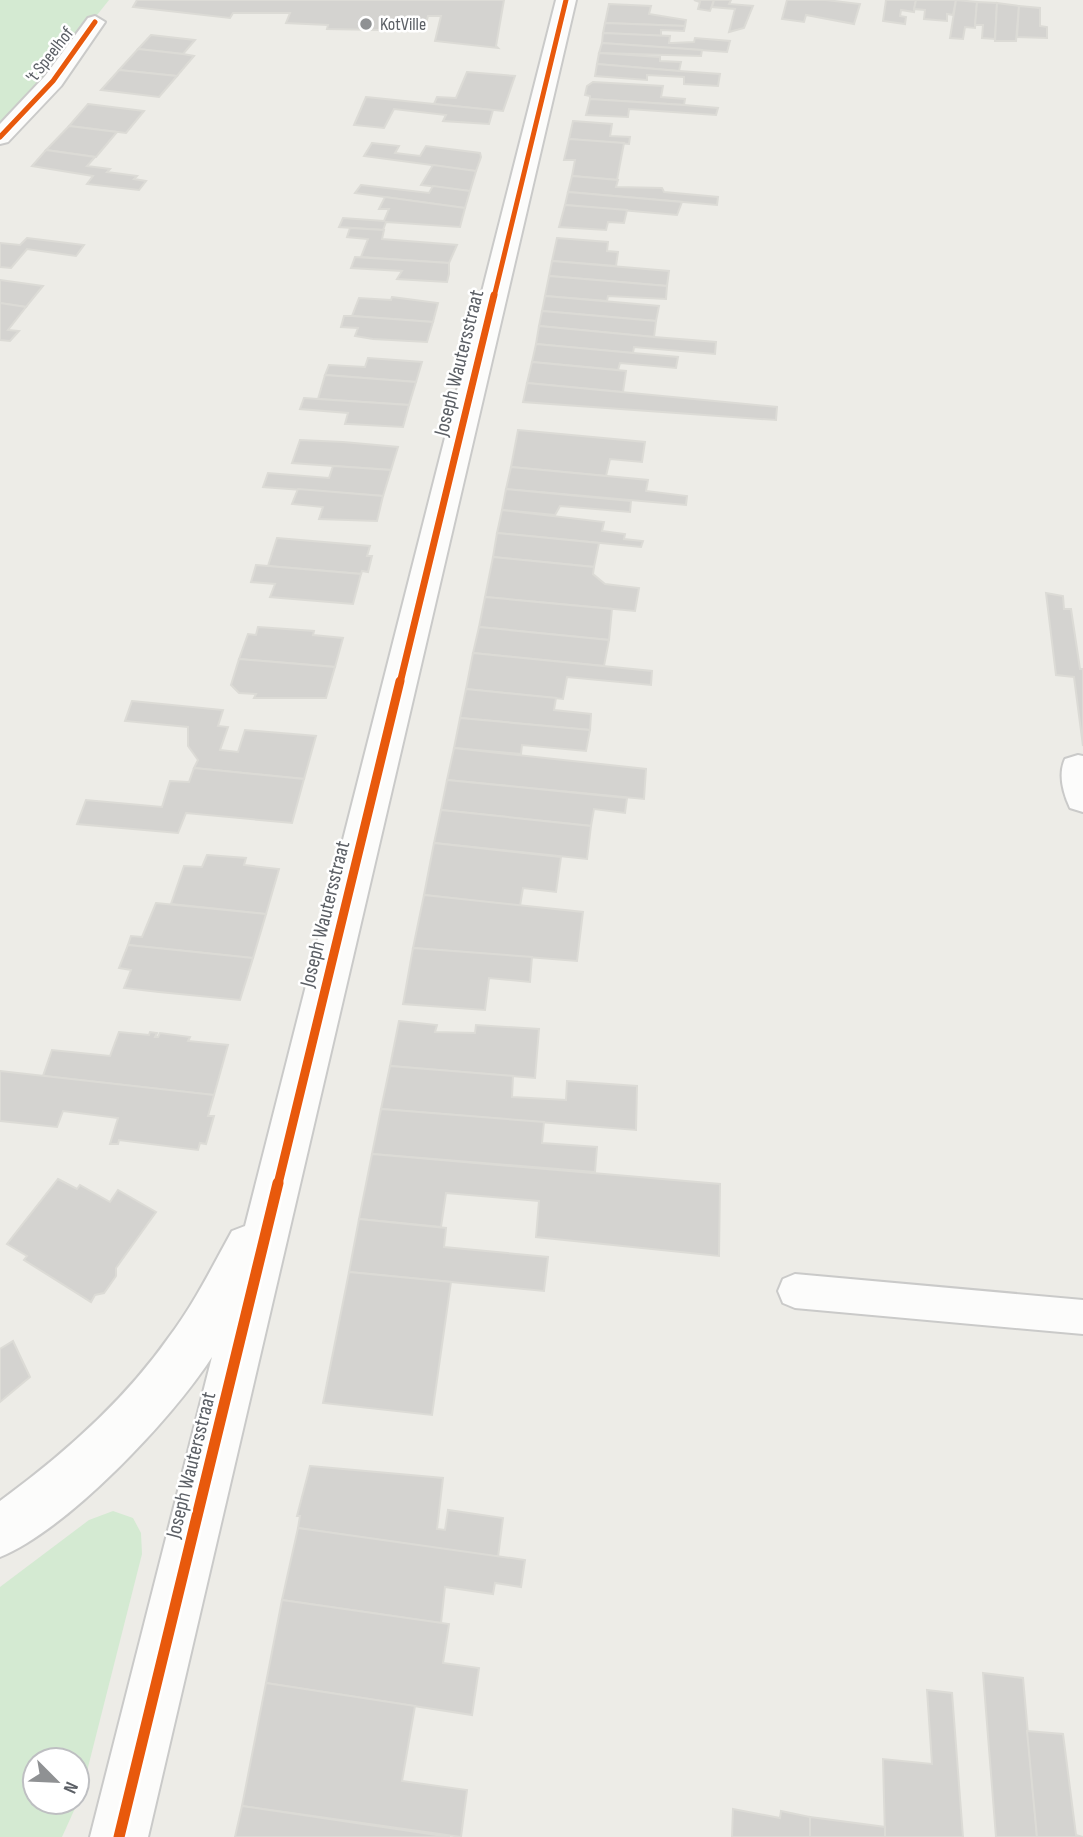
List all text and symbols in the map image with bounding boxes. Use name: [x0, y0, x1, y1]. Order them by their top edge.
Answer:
place label: KotVille: [380, 14, 426, 35]
marker: KotVille: [358, 16, 374, 32]
street label: 't Speelhof: [22, 23, 79, 87]
street label: Joseph Wautersstraat: [428, 287, 489, 440]
street label: Joseph Wautersstraat: [294, 838, 355, 991]
street label: Joseph Wautersstraat: [160, 1389, 221, 1542]
north arrow: [21, 1746, 91, 1816]
text: N: [58, 1778, 83, 1797]

